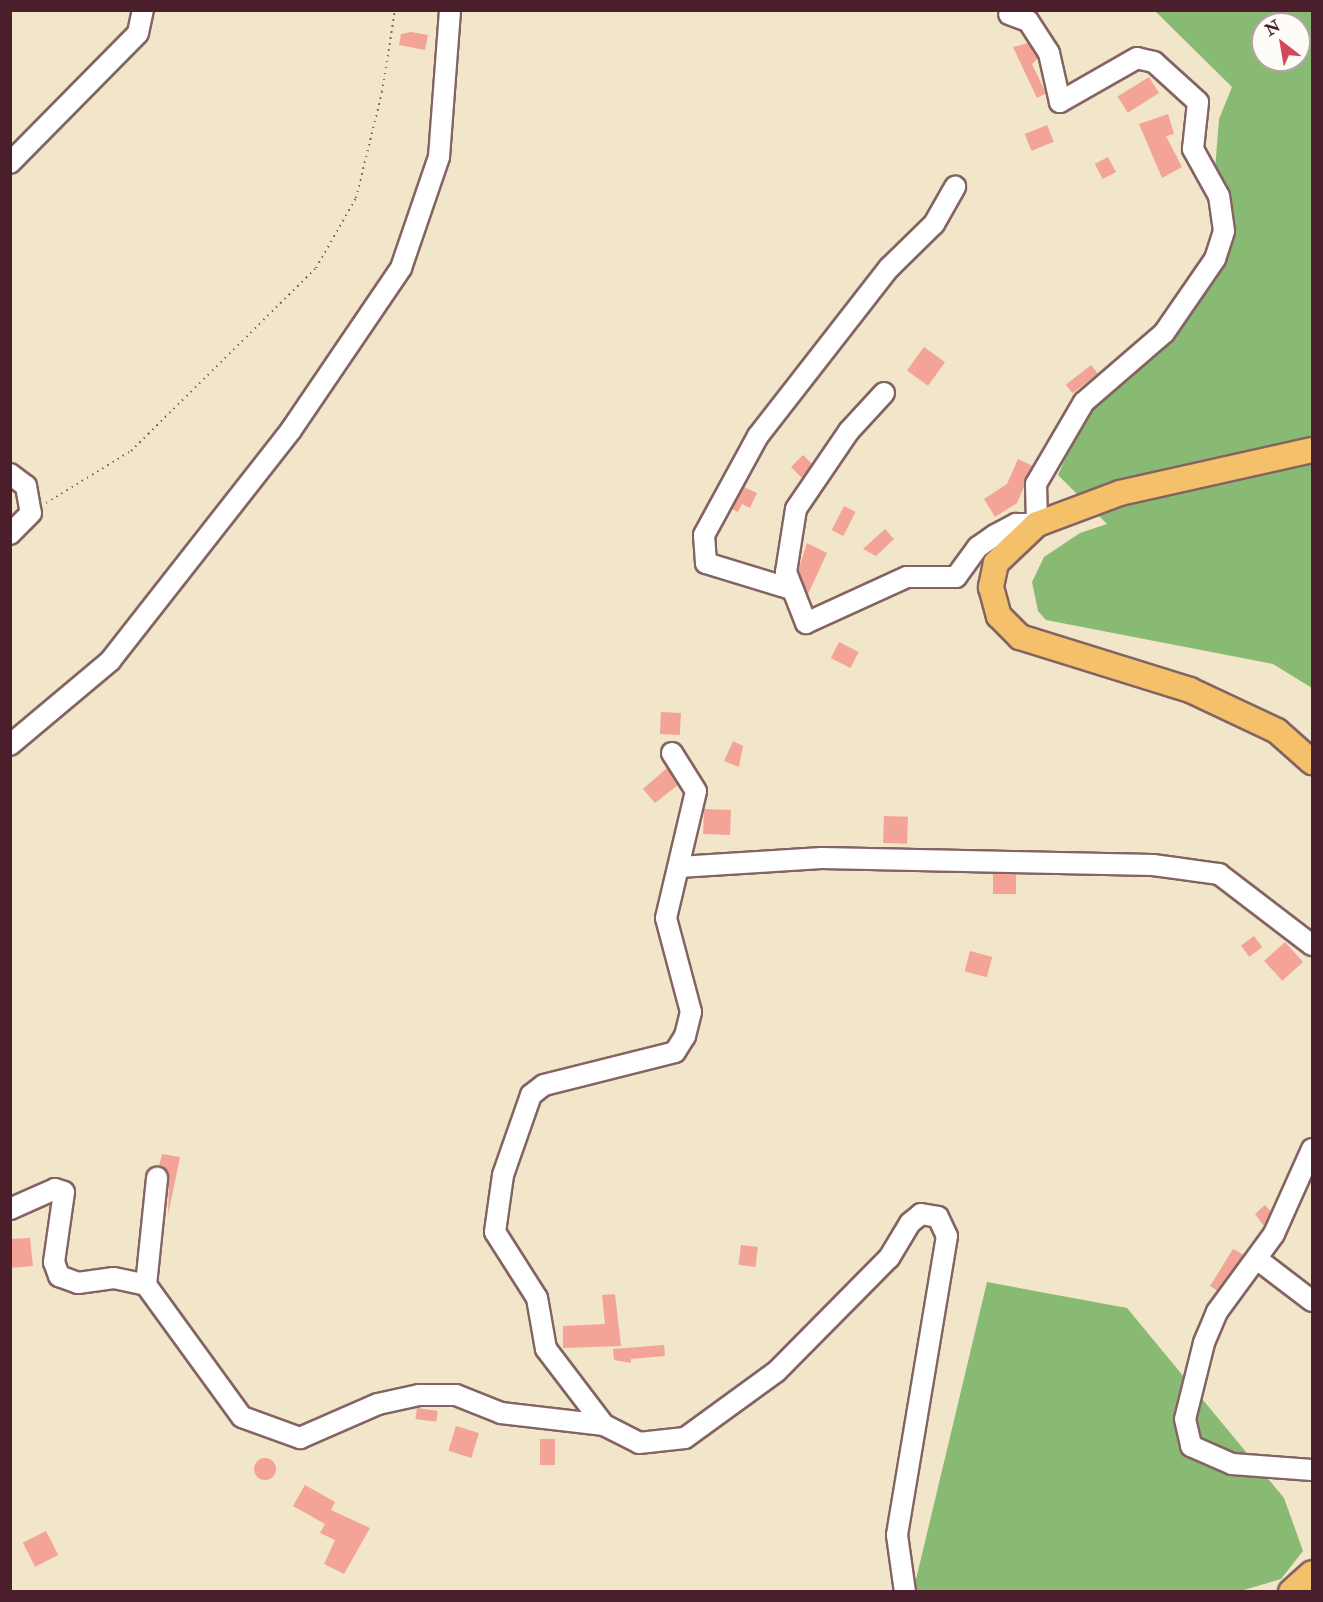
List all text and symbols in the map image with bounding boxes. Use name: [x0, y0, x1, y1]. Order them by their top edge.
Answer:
north arrow: [1251, 12, 1311, 72]
text: N: [1261, 16, 1284, 41]

